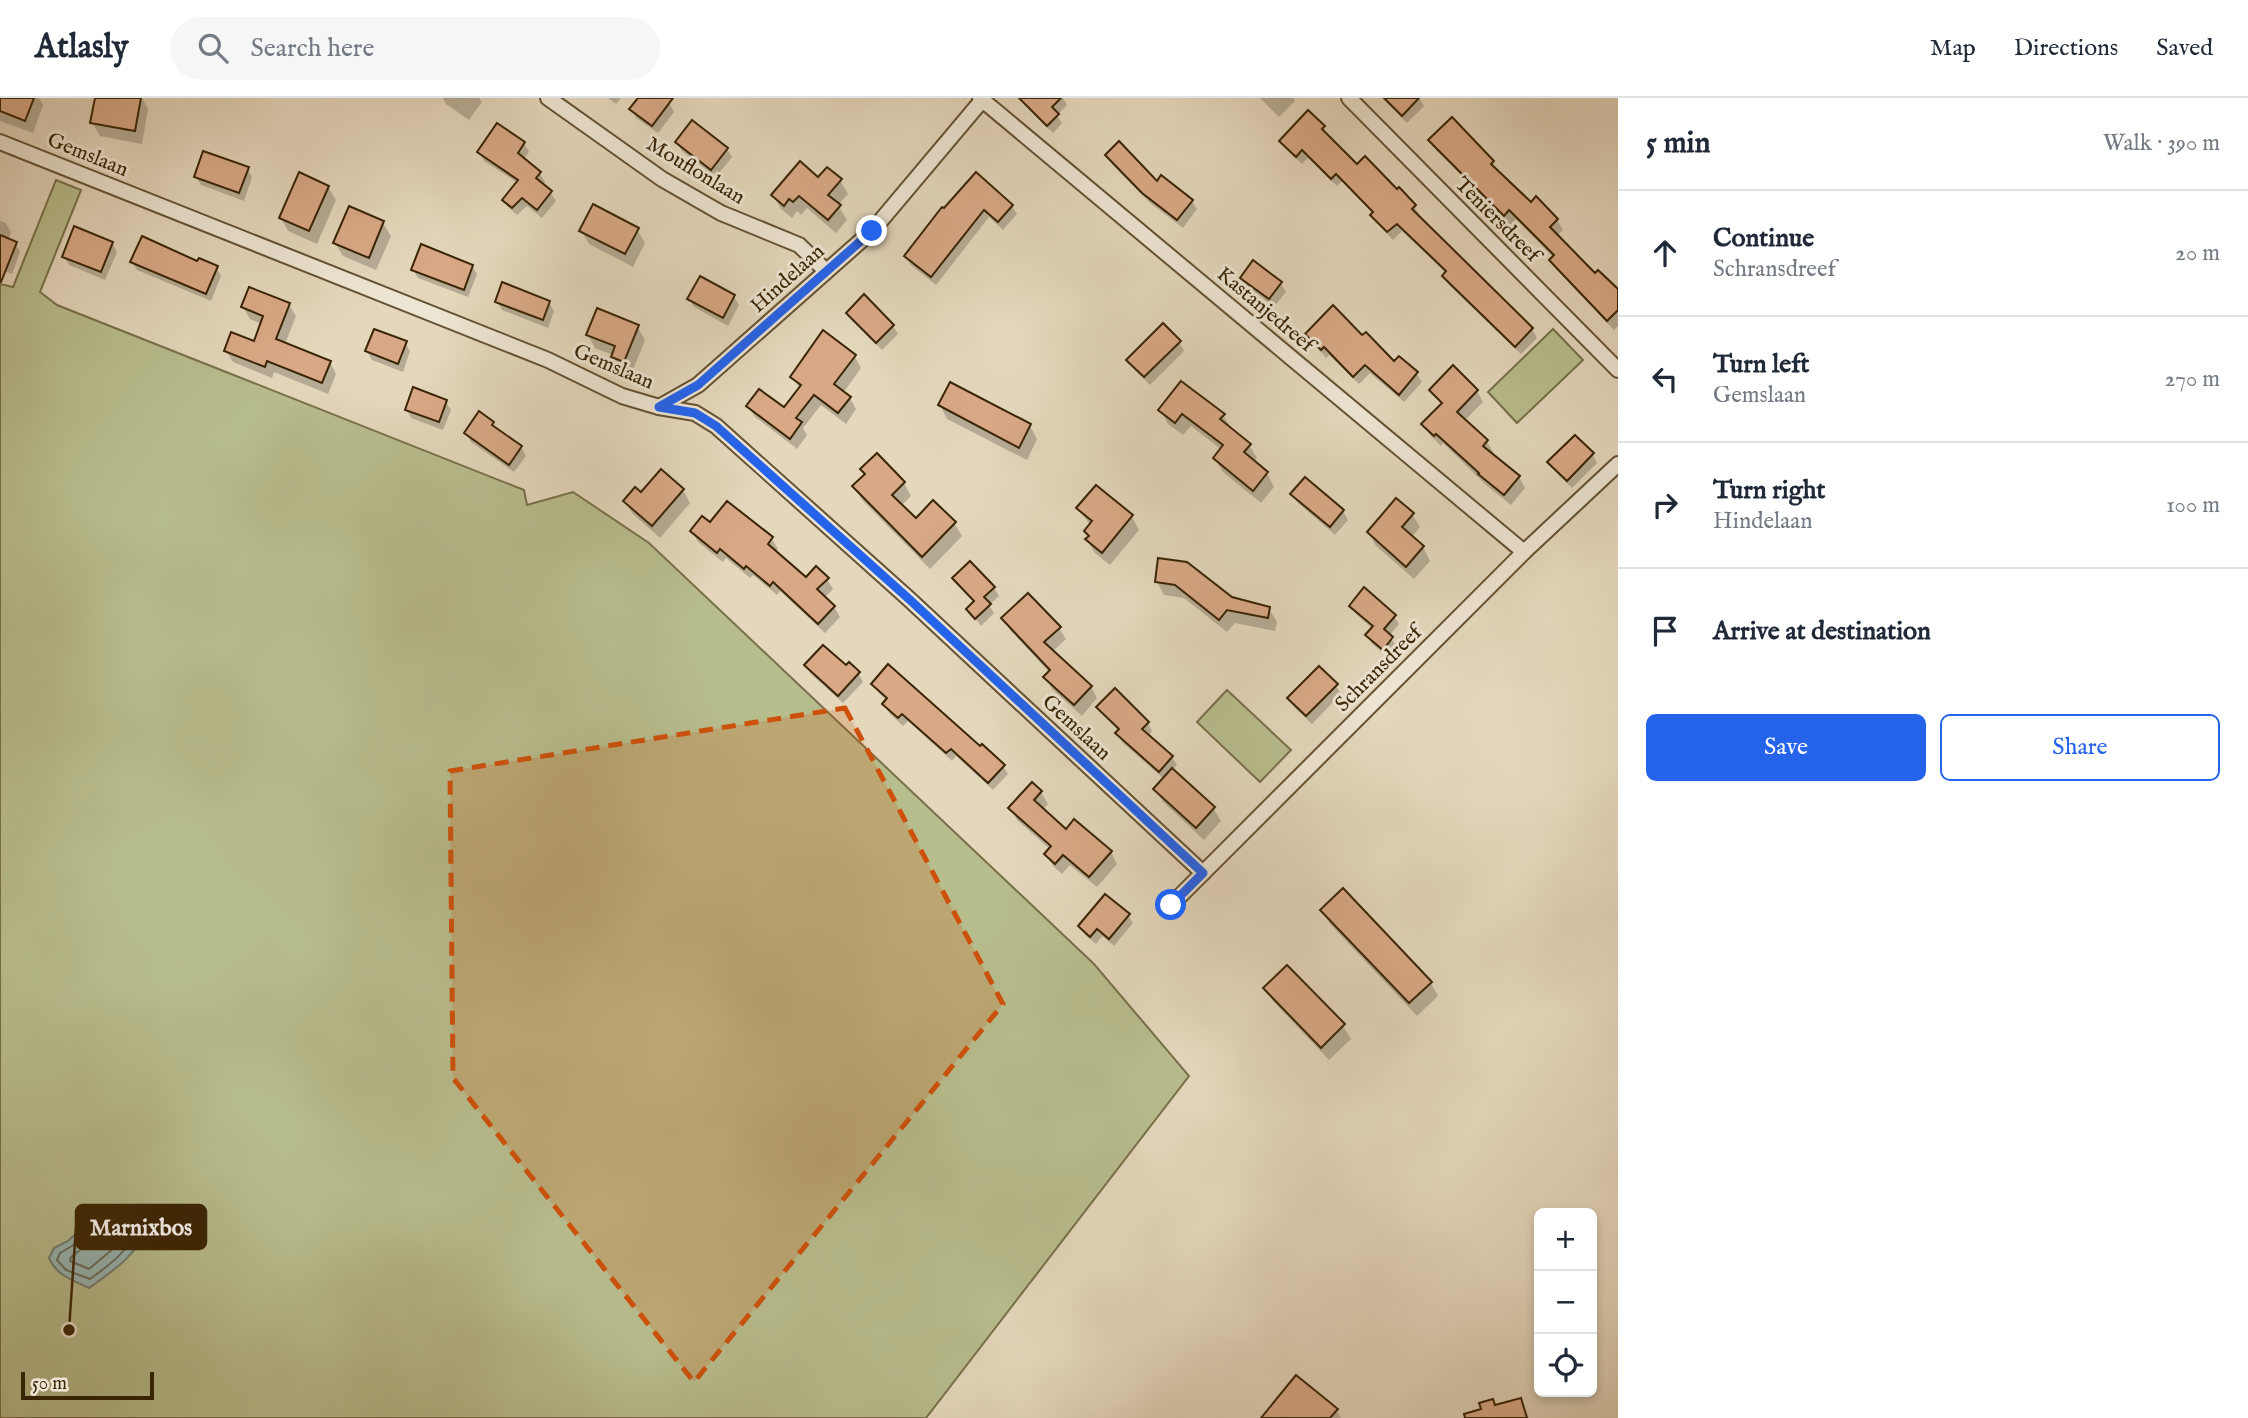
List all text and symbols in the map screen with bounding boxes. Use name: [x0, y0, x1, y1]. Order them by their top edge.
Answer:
search box: [170, 17, 660, 80]
text: Atlasly: [35, 27, 128, 69]
icon: search: [194, 29, 232, 67]
text: Search here: [250, 32, 374, 65]
text: Map: [1930, 33, 1976, 64]
text: Directions: [2014, 33, 2118, 64]
text: Saved: [2156, 33, 2213, 64]
text: 5 min: [1646, 125, 1711, 163]
street label: Gemslaan: [43, 127, 132, 184]
text: Walk · 390 m: [2103, 129, 2220, 158]
street label: Mouflonlaan: [641, 131, 750, 211]
street label: Teniersdreef: [1448, 171, 1548, 271]
route end: [856, 215, 887, 246]
text: Continue: [1713, 222, 1814, 255]
icon: ahead: [1646, 234, 1684, 272]
street label: Hindelaan: [745, 239, 831, 320]
text: 20 m: [2175, 239, 2220, 268]
text: Schransdreef: [1713, 255, 1836, 284]
street label: Kastanjedreef: [1211, 261, 1322, 361]
street label: Gemslaan: [569, 338, 658, 396]
text: Turn left: [1713, 348, 1810, 381]
icon: left: [1646, 360, 1684, 398]
text: 270 m: [2165, 365, 2220, 394]
text: Gemslaan: [1713, 381, 1806, 410]
text: Turn right: [1713, 474, 1826, 507]
icon: right: [1646, 486, 1684, 524]
text: 100 m: [2166, 491, 2220, 520]
text: Hindelaan: [1713, 507, 1812, 536]
icon: arrive: [1646, 612, 1684, 650]
text: Arrive at destination: [1713, 615, 1931, 648]
street label: Schransdreef: [1330, 617, 1431, 718]
street label: Gemslaan: [1036, 689, 1116, 767]
button: Save: [1646, 714, 1926, 781]
button: Share: [1940, 714, 2220, 781]
route start: [1155, 889, 1186, 920]
callout: Marnixbos: [76, 1205, 206, 1249]
map controls: [1534, 1208, 1597, 1397]
button: +: [1534, 1208, 1597, 1271]
text: Marnixbos: [90, 1214, 192, 1243]
button: −: [1534, 1271, 1597, 1334]
button: locate: [1534, 1334, 1597, 1397]
scale bar: [21, 1369, 154, 1401]
text: 50 m: [32, 1372, 67, 1396]

